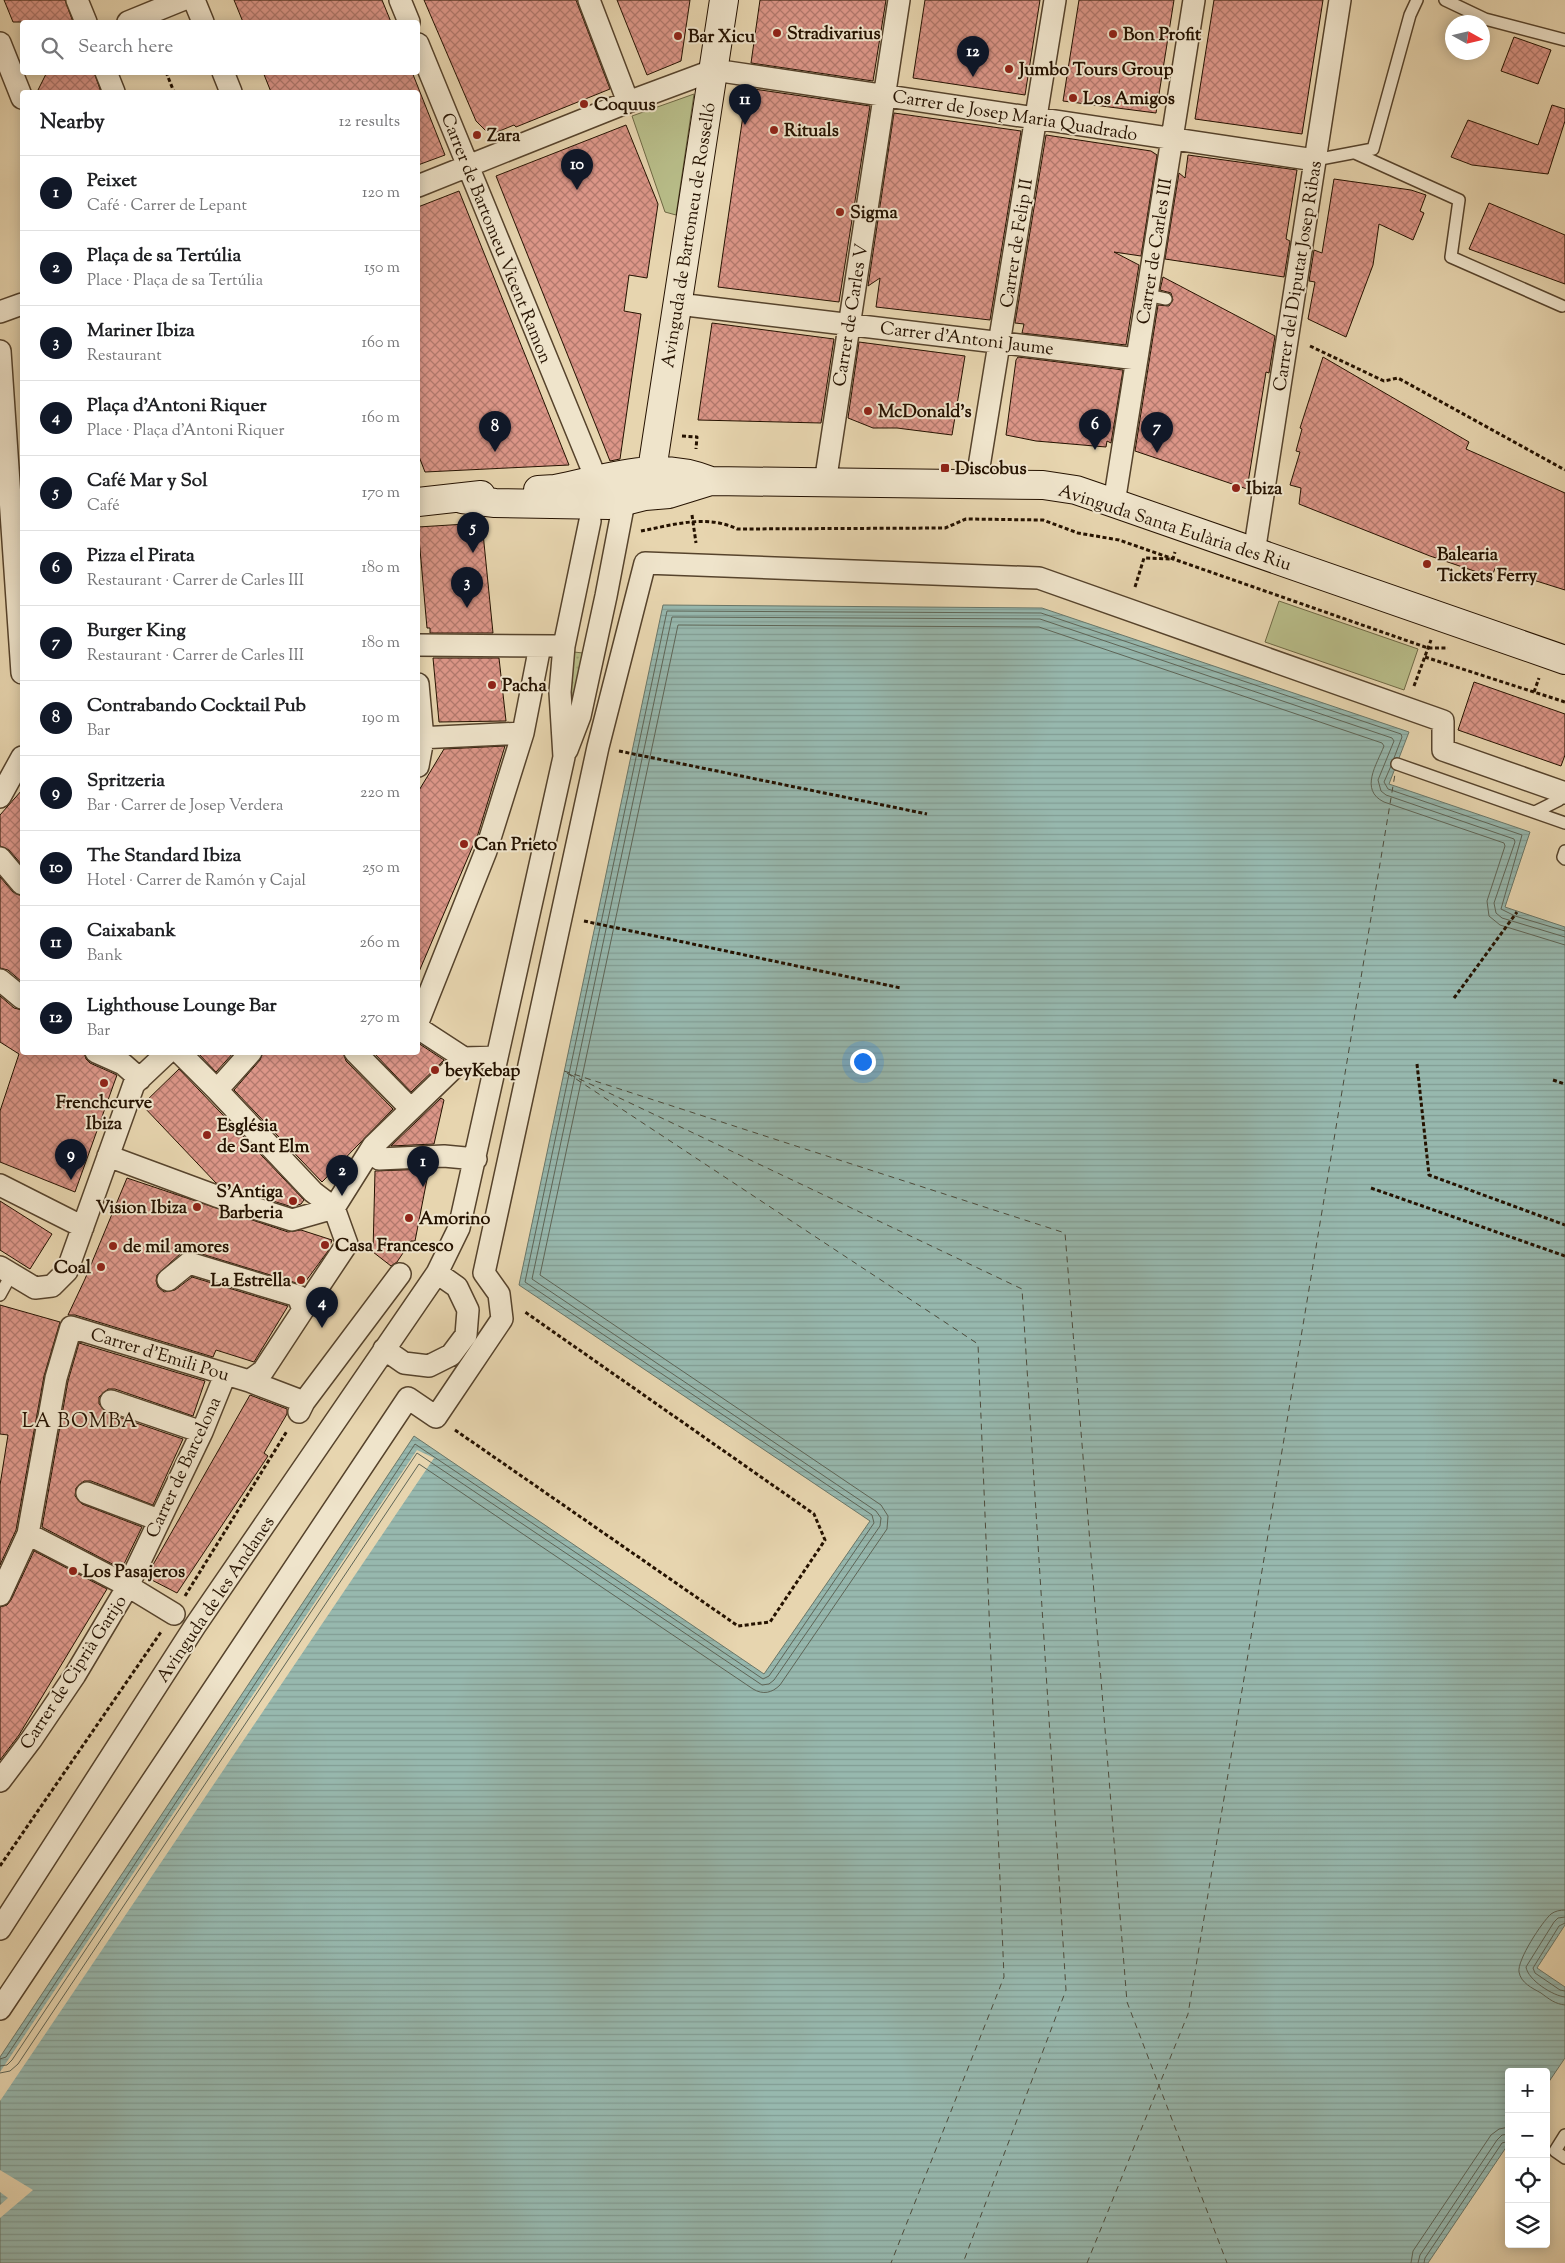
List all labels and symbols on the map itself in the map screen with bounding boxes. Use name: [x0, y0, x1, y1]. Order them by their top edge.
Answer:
north arrow: [1445, 15, 1490, 60]
place label: Stradivarius: [787, 22, 881, 48]
place label: Bon Profit: [1123, 23, 1202, 49]
place label: Bar Xicu: [688, 25, 756, 51]
marker: Stradivarius: [771, 27, 783, 39]
marker: Bon Profit: [1107, 28, 1119, 40]
marker: Bar Xicu: [672, 30, 684, 42]
pin: 12: [957, 36, 989, 77]
place label: Jumbo Tours Group: [1017, 58, 1173, 84]
marker: Jumbo Tours Group: [1003, 63, 1015, 75]
pin: 11: [729, 84, 761, 125]
street label: Carrer de Josep Maria Quadrado: [890, 85, 1139, 149]
place label: Los Amigos: [1083, 87, 1175, 113]
marker: Los Amigos: [1067, 92, 1079, 104]
place label: Coquus: [594, 93, 656, 119]
marker: Coquus: [578, 98, 590, 110]
street label: Avinguda de Bartomeu de Rosselló: [656, 101, 724, 370]
street label: Carrer de Bartomeu Vicent Ramon: [433, 109, 558, 368]
place label: Rituals: [784, 119, 839, 145]
place label: Zara: [487, 124, 521, 150]
marker: Rituals: [768, 124, 780, 136]
marker: Zara: [471, 129, 483, 141]
pin: 10: [561, 149, 593, 190]
street label: Carrer del Diputat Josep Ribas: [1268, 159, 1330, 393]
street label: Carrer de Carles III: [1132, 176, 1180, 326]
street label: Carrer de Felip II: [995, 177, 1041, 310]
place label: Sigma: [850, 201, 898, 227]
marker: Sigma: [834, 206, 846, 218]
street label: Carrer de Carles V: [828, 241, 876, 389]
street label: Carrer d'Antoni Jaume: [878, 316, 1055, 364]
place label: McDonald's: [878, 400, 972, 426]
marker: McDonald's: [862, 405, 874, 417]
pin: 6: [1079, 409, 1111, 450]
pin: 8: [479, 411, 511, 452]
pin: 7: [1141, 412, 1173, 453]
place label: Discobus: [955, 457, 1027, 483]
marker: Discobus: [939, 462, 951, 474]
place label: Ibiza: [1246, 477, 1283, 503]
street label: Avinguda Santa Eulària des Riu: [1054, 479, 1294, 579]
marker: Ibiza: [1230, 482, 1242, 494]
pin: 5: [457, 512, 489, 553]
place label: Balearia Tickets Ferry: [1437, 543, 1537, 590]
marker: Balearia Tickets Ferry: [1421, 558, 1433, 570]
pin: 3: [451, 567, 483, 608]
place label: Pacha: [502, 674, 548, 700]
marker: Pacha: [486, 679, 498, 691]
place label: Can Prieto: [474, 833, 557, 859]
marker: Can Prieto: [458, 838, 470, 850]
your location: [850, 1049, 876, 1075]
place label: beyKebap: [444, 1059, 520, 1085]
marker: beyKebap: [429, 1064, 441, 1076]
marker: Frenchcurve Ibiza: [98, 1077, 110, 1089]
place label: Frenchcurve Ibiza: [56, 1091, 153, 1138]
place label: Església de Sant Elm: [217, 1114, 310, 1161]
marker: Església de Sant Elm: [201, 1129, 213, 1141]
pin: 9: [55, 1139, 87, 1180]
pin: 1: [407, 1146, 439, 1187]
pin: 2: [326, 1155, 358, 1196]
place label: S'Antiga Barberia: [216, 1180, 284, 1227]
marker: S'Antiga Barberia: [287, 1195, 299, 1207]
place label: Vision Ibiza: [96, 1196, 188, 1222]
marker: Vision Ibiza: [191, 1201, 203, 1213]
place label: Amorino: [419, 1207, 490, 1233]
marker: Amorino: [403, 1212, 415, 1224]
place label: Casa Francesco: [335, 1234, 454, 1260]
place label: de mil amores: [123, 1235, 229, 1261]
marker: Casa Francesco: [319, 1239, 331, 1251]
marker: de mil amores: [107, 1240, 119, 1252]
place label: Coal: [54, 1256, 92, 1282]
marker: Coal: [95, 1261, 107, 1273]
place label: La Estrella: [211, 1269, 292, 1295]
marker: La Estrella: [295, 1274, 307, 1286]
pin: 4: [306, 1287, 338, 1328]
street label: Carrer d'Emili Pou: [87, 1322, 232, 1389]
street label: Carrer de Barcelona: [141, 1393, 229, 1543]
district label: LA BOMBA: [22, 1408, 138, 1437]
street label: Avinguda de les Andanes: [151, 1512, 282, 1689]
place label: Los Pasajeros: [83, 1560, 185, 1586]
marker: Los Pasajeros: [67, 1565, 79, 1577]
street label: Carrer de Ciprià Garijo: [15, 1591, 135, 1756]

